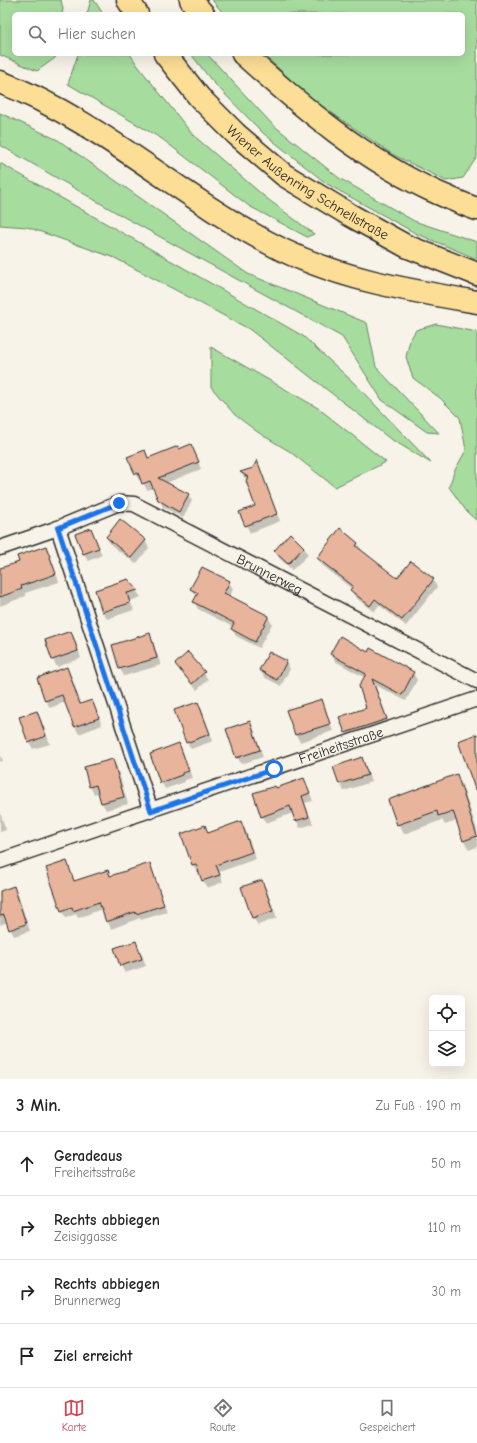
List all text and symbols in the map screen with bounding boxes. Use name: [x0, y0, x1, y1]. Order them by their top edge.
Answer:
search box: [12, 12, 465, 56]
icon: search: [26, 23, 48, 45]
text: Hier suchen: [58, 25, 136, 43]
street label: Wiener Außenring Schnellstraße: [223, 121, 392, 243]
route end: [110, 494, 128, 512]
street label: Brunnerweg: [234, 550, 306, 598]
street label: Freiheitsstraße: [297, 723, 385, 767]
route start: [265, 760, 283, 778]
map controls: [429, 995, 465, 1067]
button: locate: [429, 995, 465, 1031]
button: layers: [429, 1031, 465, 1067]
text: 3 Min.: [16, 1096, 61, 1115]
text: Zu Fuß · 190 m: [375, 1098, 461, 1113]
text: Geradeaus: [54, 1147, 122, 1165]
icon: ahead: [16, 1153, 38, 1175]
text: 50 m: [431, 1156, 461, 1171]
text: Freiheitsstraße: [54, 1165, 136, 1180]
text: Rechts abbiegen: [54, 1211, 160, 1229]
icon: right: [16, 1217, 38, 1239]
text: 110 m: [428, 1220, 461, 1235]
text: Zeisiggasse: [54, 1229, 117, 1244]
text: Rechts abbiegen: [54, 1275, 160, 1293]
icon: right: [16, 1281, 38, 1303]
text: 30 m: [431, 1284, 461, 1299]
text: Brunnerweg: [54, 1293, 121, 1308]
icon: arrive: [16, 1345, 38, 1367]
text: Ziel erreicht: [54, 1347, 132, 1365]
tab: Karte: [62, 1397, 86, 1434]
tab: Route: [210, 1397, 236, 1434]
tab: Gespeichert: [359, 1397, 415, 1434]

